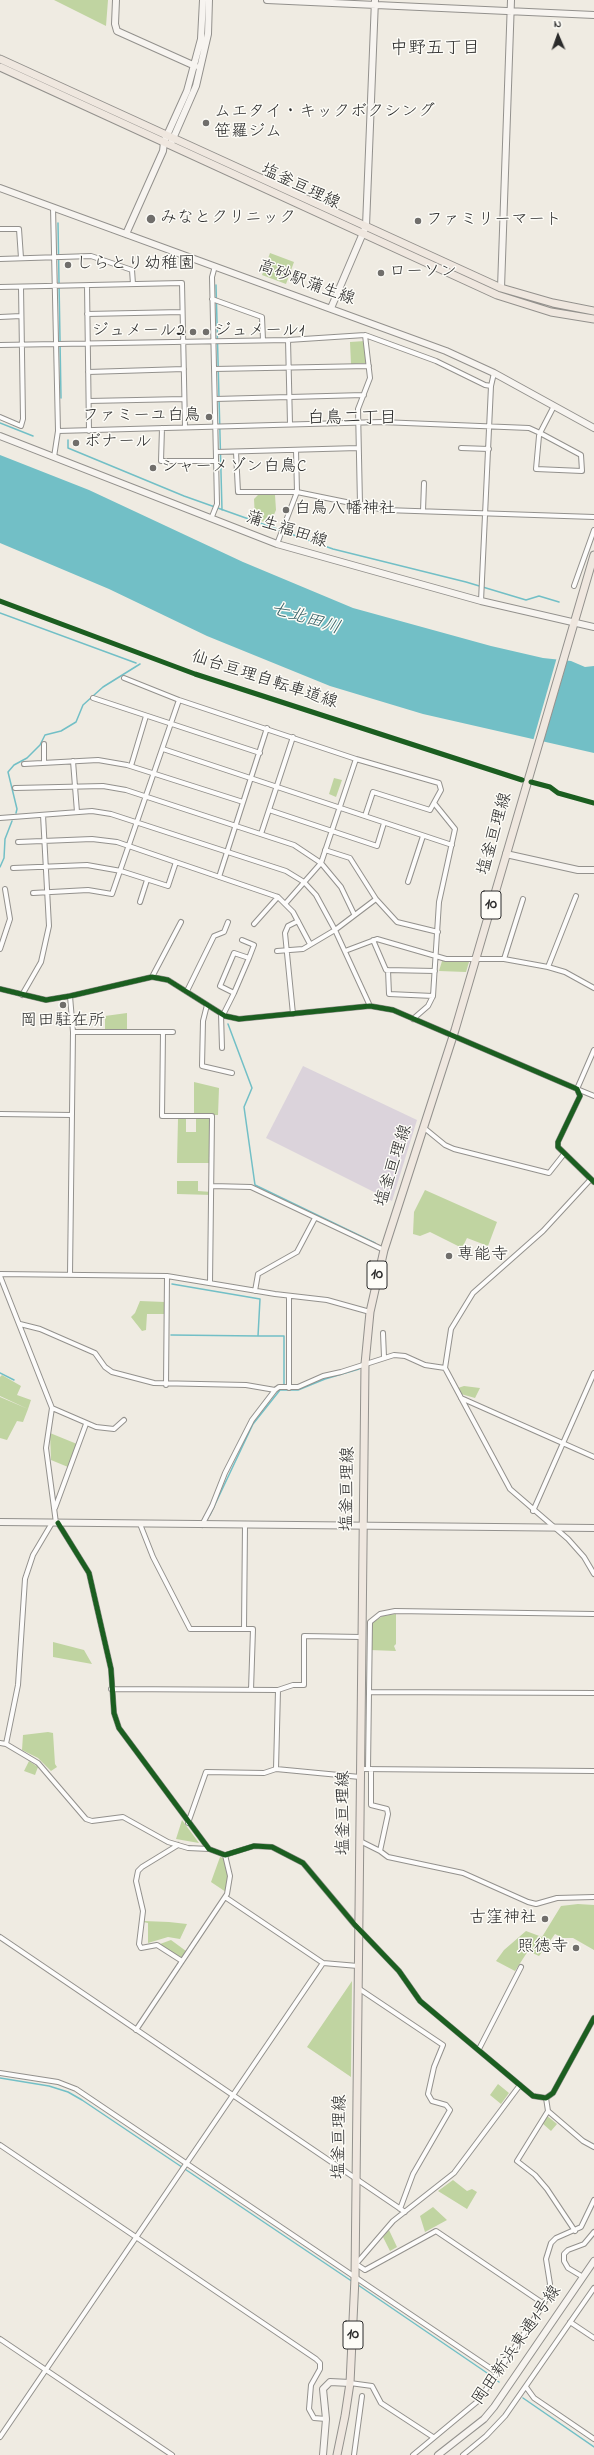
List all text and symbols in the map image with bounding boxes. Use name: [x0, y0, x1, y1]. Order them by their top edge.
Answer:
north arrow: [538, 16, 578, 56]
text: N: [554, 16, 562, 32]
district label: 中野五丁目: [390, 39, 480, 61]
place label: ムエタイ・キックボクシング 笹羅ジム: [214, 103, 435, 143]
marker: ムエタイ・キックボクシング 笹羅ジム: [201, 118, 211, 128]
street label: 塩釜亘理線: [257, 161, 343, 215]
place label: みなとクリニック: [160, 209, 296, 229]
place label: ファミリーマート: [426, 211, 562, 231]
marker: みなとクリニック: [145, 213, 157, 225]
marker: ファミリーマート: [413, 216, 423, 226]
place label: しらとり幼稚園: [76, 255, 195, 275]
street label: 高砂駅蒲生線: [255, 257, 357, 311]
marker: しらとり幼稚園: [63, 260, 73, 270]
place label: ローソン: [389, 263, 457, 283]
marker: ローソン: [376, 268, 386, 278]
place label: ジュメール2: [92, 322, 185, 342]
place label: ジュメール1: [214, 322, 304, 342]
marker: ジュメール2: [188, 327, 198, 337]
marker: ジュメール1: [201, 327, 211, 337]
place label: ファミーユ白鳥: [82, 407, 201, 427]
district label: 白鳥二丁目: [307, 409, 397, 431]
marker: ファミーユ白鳥: [204, 412, 214, 422]
place label: ボナール: [84, 433, 152, 453]
marker: ボナール: [71, 438, 81, 448]
place label: シャーメゾン白鳥C: [161, 458, 306, 478]
marker: シャーメゾン白鳥C: [148, 463, 158, 473]
place label: 白鳥八幡神社: [294, 500, 396, 520]
marker: 白鳥八幡神社: [281, 505, 291, 515]
street label: 蒲生福田線: [242, 508, 330, 554]
water label: 七北田川: [267, 599, 343, 641]
street label: 仙台亘理自転車道線: [188, 648, 340, 714]
street label: 塩釜亘理線: [474, 790, 518, 878]
road number: 10: [481, 891, 501, 919]
marker: 岡田駐在所: [58, 1000, 68, 1010]
place label: 岡田駐在所: [21, 1012, 105, 1032]
street label: 塩釜亘理線: [372, 1122, 418, 1210]
place label: 専能寺: [457, 1246, 508, 1266]
marker: 専能寺: [444, 1251, 454, 1261]
road number: 10: [367, 1261, 387, 1289]
street label: 塩釜亘理線: [338, 1446, 360, 1532]
street label: 塩釜亘理線: [335, 1771, 355, 1855]
place label: 古窪神社: [469, 1909, 537, 1929]
marker: 古窪神社: [540, 1914, 550, 1924]
place label: 照徳寺: [517, 1938, 568, 1958]
marker: 照徳寺: [571, 1943, 581, 1953]
street label: 塩釜亘理線: [330, 2094, 352, 2180]
street label: 岡田新浜東通1号線: [469, 2282, 567, 2410]
road number: 10: [343, 2321, 363, 2349]

